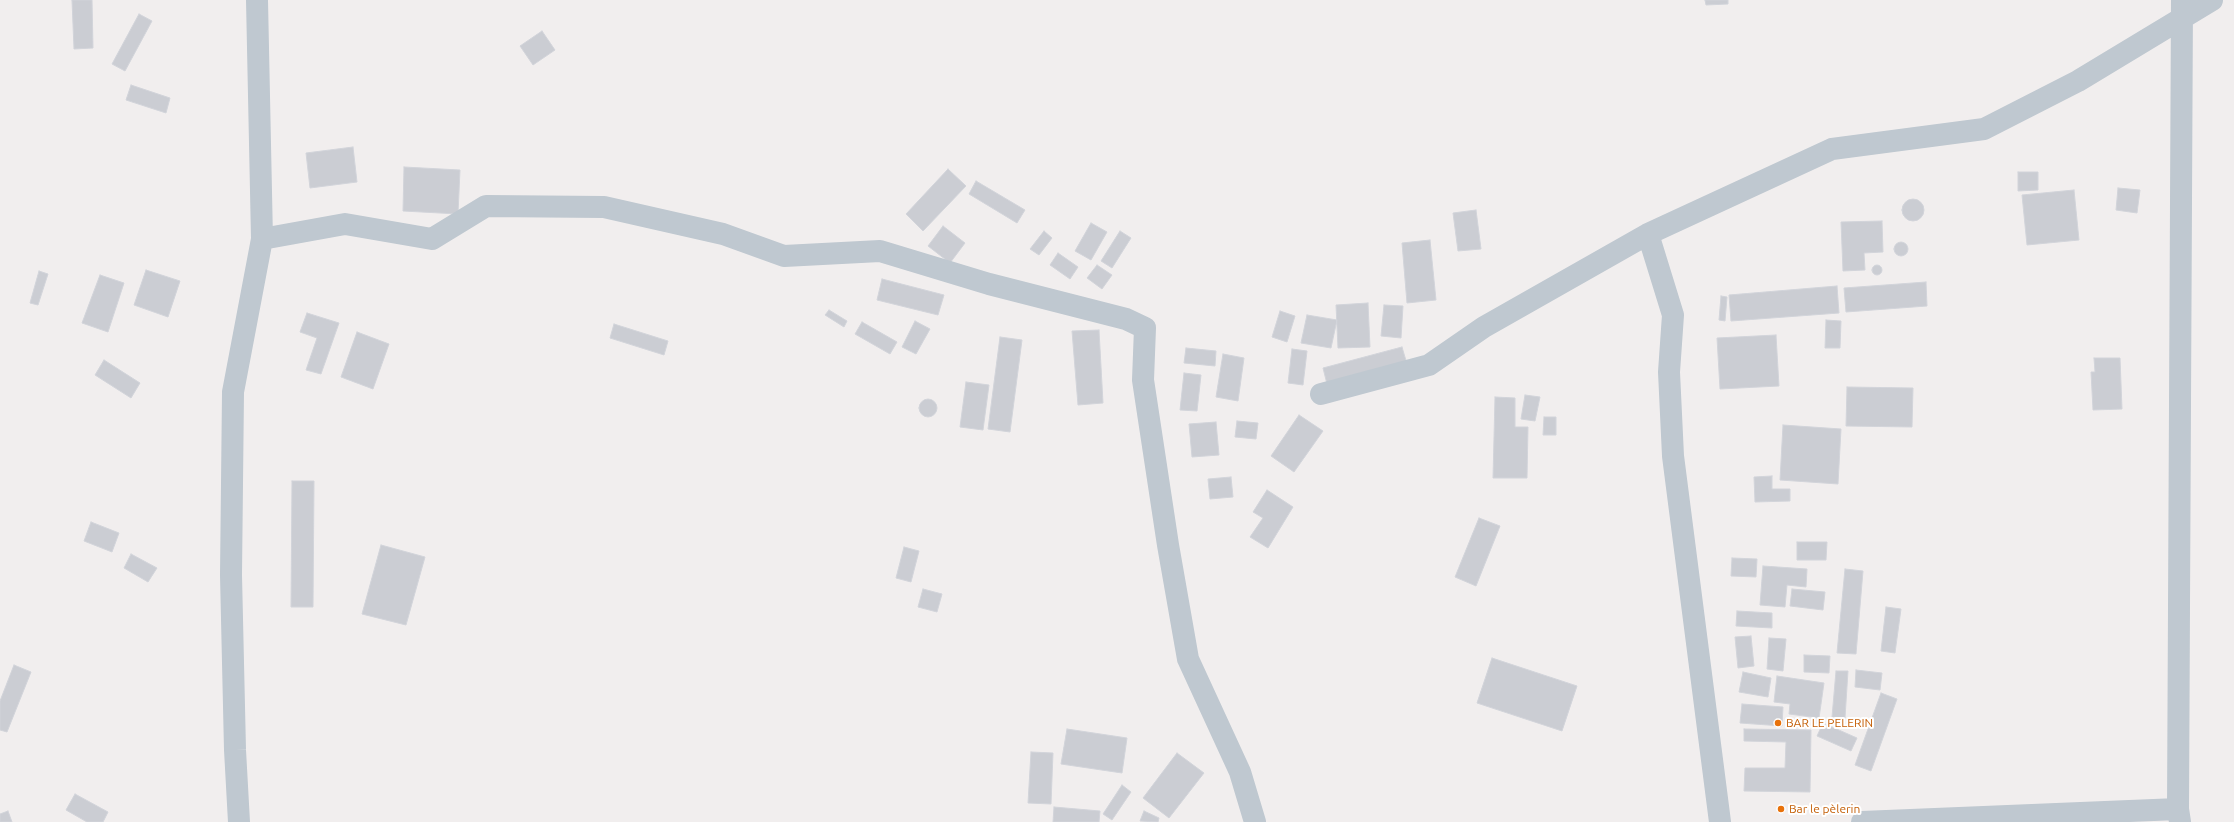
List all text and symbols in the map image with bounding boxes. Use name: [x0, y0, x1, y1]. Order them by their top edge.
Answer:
place label: BAR LE PELERIN: [1786, 716, 1873, 730]
marker: BAR LE PELERIN: [1773, 718, 1783, 728]
place label: Bar le pèlerin: [1789, 802, 1860, 816]
marker: Bar le pèlerin: [1776, 804, 1786, 814]

